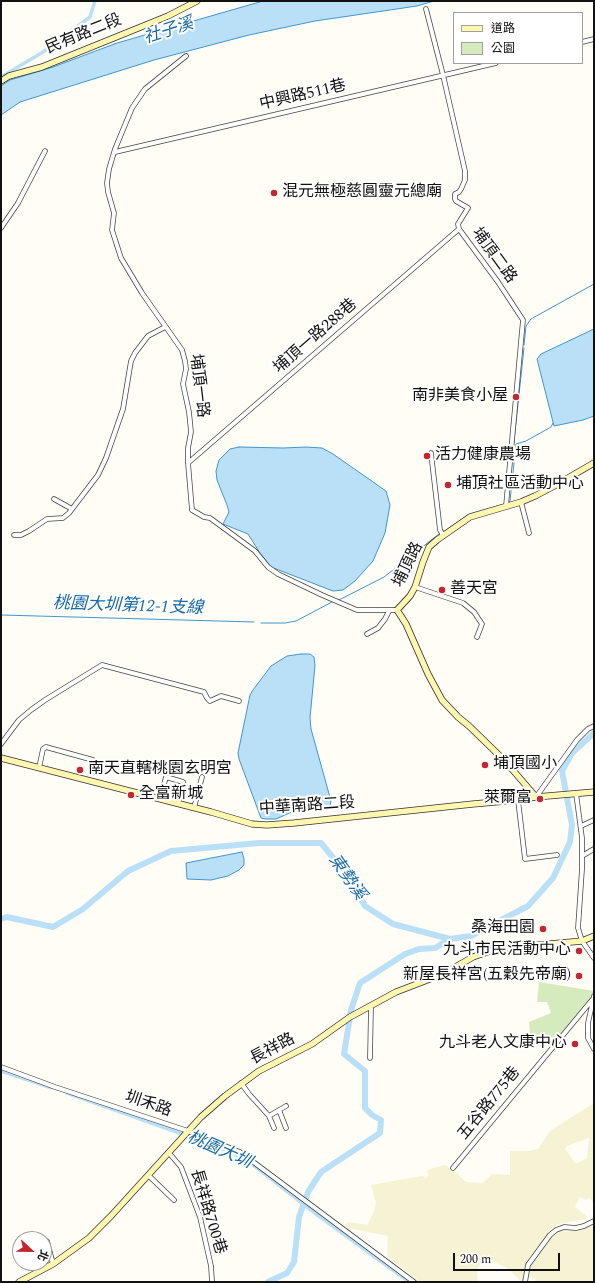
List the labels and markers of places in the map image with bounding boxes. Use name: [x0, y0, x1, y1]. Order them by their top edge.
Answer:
place label: 混元無極慈圓靈元總廟: [282, 183, 442, 203]
marker: 混元無極慈圓靈元總廟: [269, 188, 279, 198]
place label: 南非美食小屋: [412, 387, 508, 407]
marker: 南非美食小屋: [511, 392, 521, 402]
place label: 活力健康農場: [435, 446, 531, 466]
marker: 活力健康農場: [422, 451, 432, 461]
place label: 埔頂社區活動中心: [456, 475, 584, 495]
marker: 埔頂社區活動中心: [443, 480, 453, 490]
place label: 善天宮: [450, 580, 498, 600]
marker: 善天宮: [437, 585, 447, 595]
place label: 埔頂國小: [493, 755, 557, 775]
place label: 南天直轄桃園玄明宮: [88, 760, 232, 780]
marker: 埔頂國小: [480, 760, 490, 770]
marker: 南天直轄桃園玄明宮: [75, 765, 85, 775]
place label: 全富新城: [139, 785, 203, 805]
place label: 萊爾富: [484, 789, 532, 809]
marker: 全富新城: [126, 790, 136, 800]
marker: 萊爾富: [535, 794, 545, 804]
place label: 桑海田園: [471, 919, 535, 939]
marker: 桑海田園: [538, 924, 548, 934]
place label: 九斗市民活動中心: [443, 941, 571, 961]
marker: 九斗市民活動中心: [574, 946, 584, 956]
place label: 新屋長祥宮(五穀先帝廟): [403, 966, 571, 986]
marker: 新屋長祥宮(五穀先帝廟): [574, 971, 584, 981]
place label: 九斗老人文康中心: [439, 1034, 567, 1054]
marker: 九斗老人文康中心: [570, 1039, 580, 1049]

